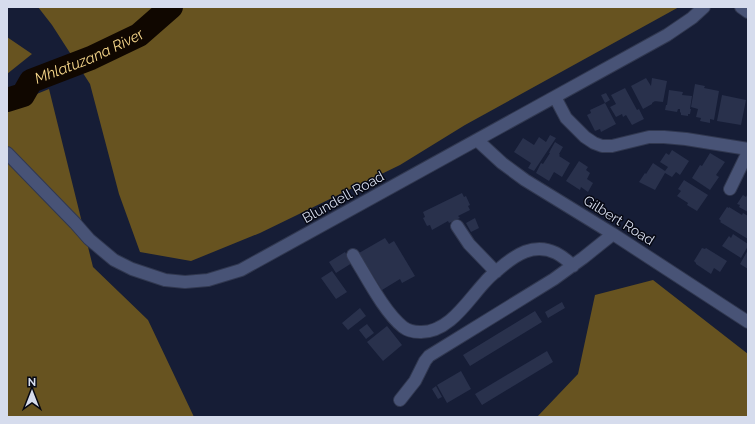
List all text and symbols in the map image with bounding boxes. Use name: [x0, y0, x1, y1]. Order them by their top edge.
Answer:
water label: Mhlatuzana River: [32, 25, 149, 88]
street label: Blundell Road: [299, 168, 387, 226]
street label: Gilbert Road: [581, 192, 657, 248]
north arrow: [12, 372, 52, 412]
text: N: [28, 376, 36, 389]

